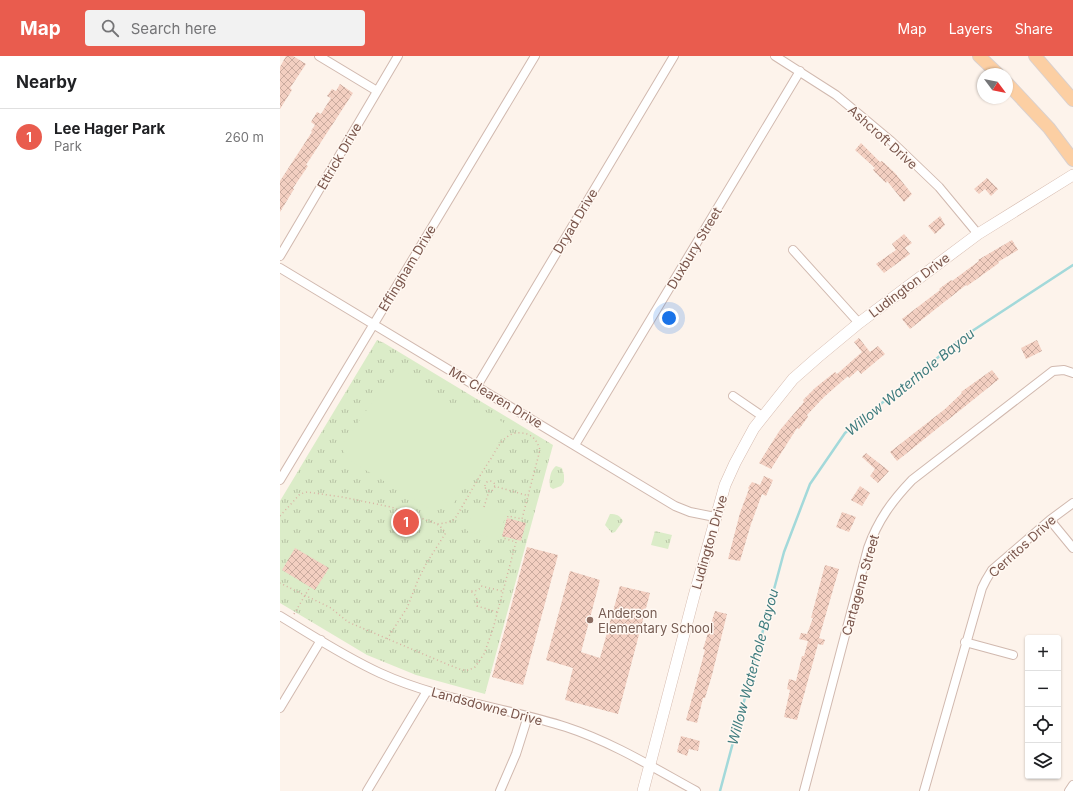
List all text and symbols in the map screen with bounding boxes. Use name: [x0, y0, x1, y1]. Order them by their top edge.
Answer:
search box: [85, 10, 365, 46]
text: Map: [20, 17, 61, 40]
icon: search: [99, 17, 121, 39]
text: Search here: [131, 19, 216, 38]
text: Map: [898, 20, 927, 37]
text: Layers: [949, 20, 993, 37]
text: Share: [1015, 20, 1053, 37]
north arrow: [977, 68, 1013, 104]
text: Nearby: [16, 72, 77, 92]
street label: Ashcroft Drive: [845, 102, 921, 172]
text: Lee Hager Park: [54, 119, 165, 138]
street label: Ettrick Drive: [313, 120, 365, 192]
text: 1: [26, 129, 32, 145]
text: 260 m: [225, 129, 264, 145]
text: Park: [54, 138, 82, 154]
street label: Dryad Drive: [549, 186, 601, 256]
street label: Duxbury Street: [663, 204, 725, 292]
street label: Effingham Drive: [375, 222, 439, 314]
street label: Ludington Drive: [865, 249, 953, 321]
your location: [659, 308, 679, 328]
water label: Willow Waterhole Bayou: [842, 324, 978, 439]
street label: Mc Clearen Drive: [446, 363, 546, 431]
street label: Ludington Drive: [688, 493, 730, 591]
pin: 1: [393, 507, 419, 537]
street label: Cerritos Drive: [985, 512, 1059, 580]
street label: Cartagena Street: [838, 533, 882, 637]
water label: Willow Waterhole Bayou: [723, 587, 782, 747]
place label: Anderson Elementary School: [598, 605, 713, 636]
marker: Anderson Elementary School: [585, 615, 595, 625]
map controls: [1025, 635, 1061, 779]
button: +: [1025, 635, 1061, 671]
button: −: [1025, 671, 1061, 707]
street label: Landsdowne Drive: [430, 683, 544, 729]
button: locate: [1025, 707, 1061, 743]
button: layers: [1025, 743, 1061, 779]

